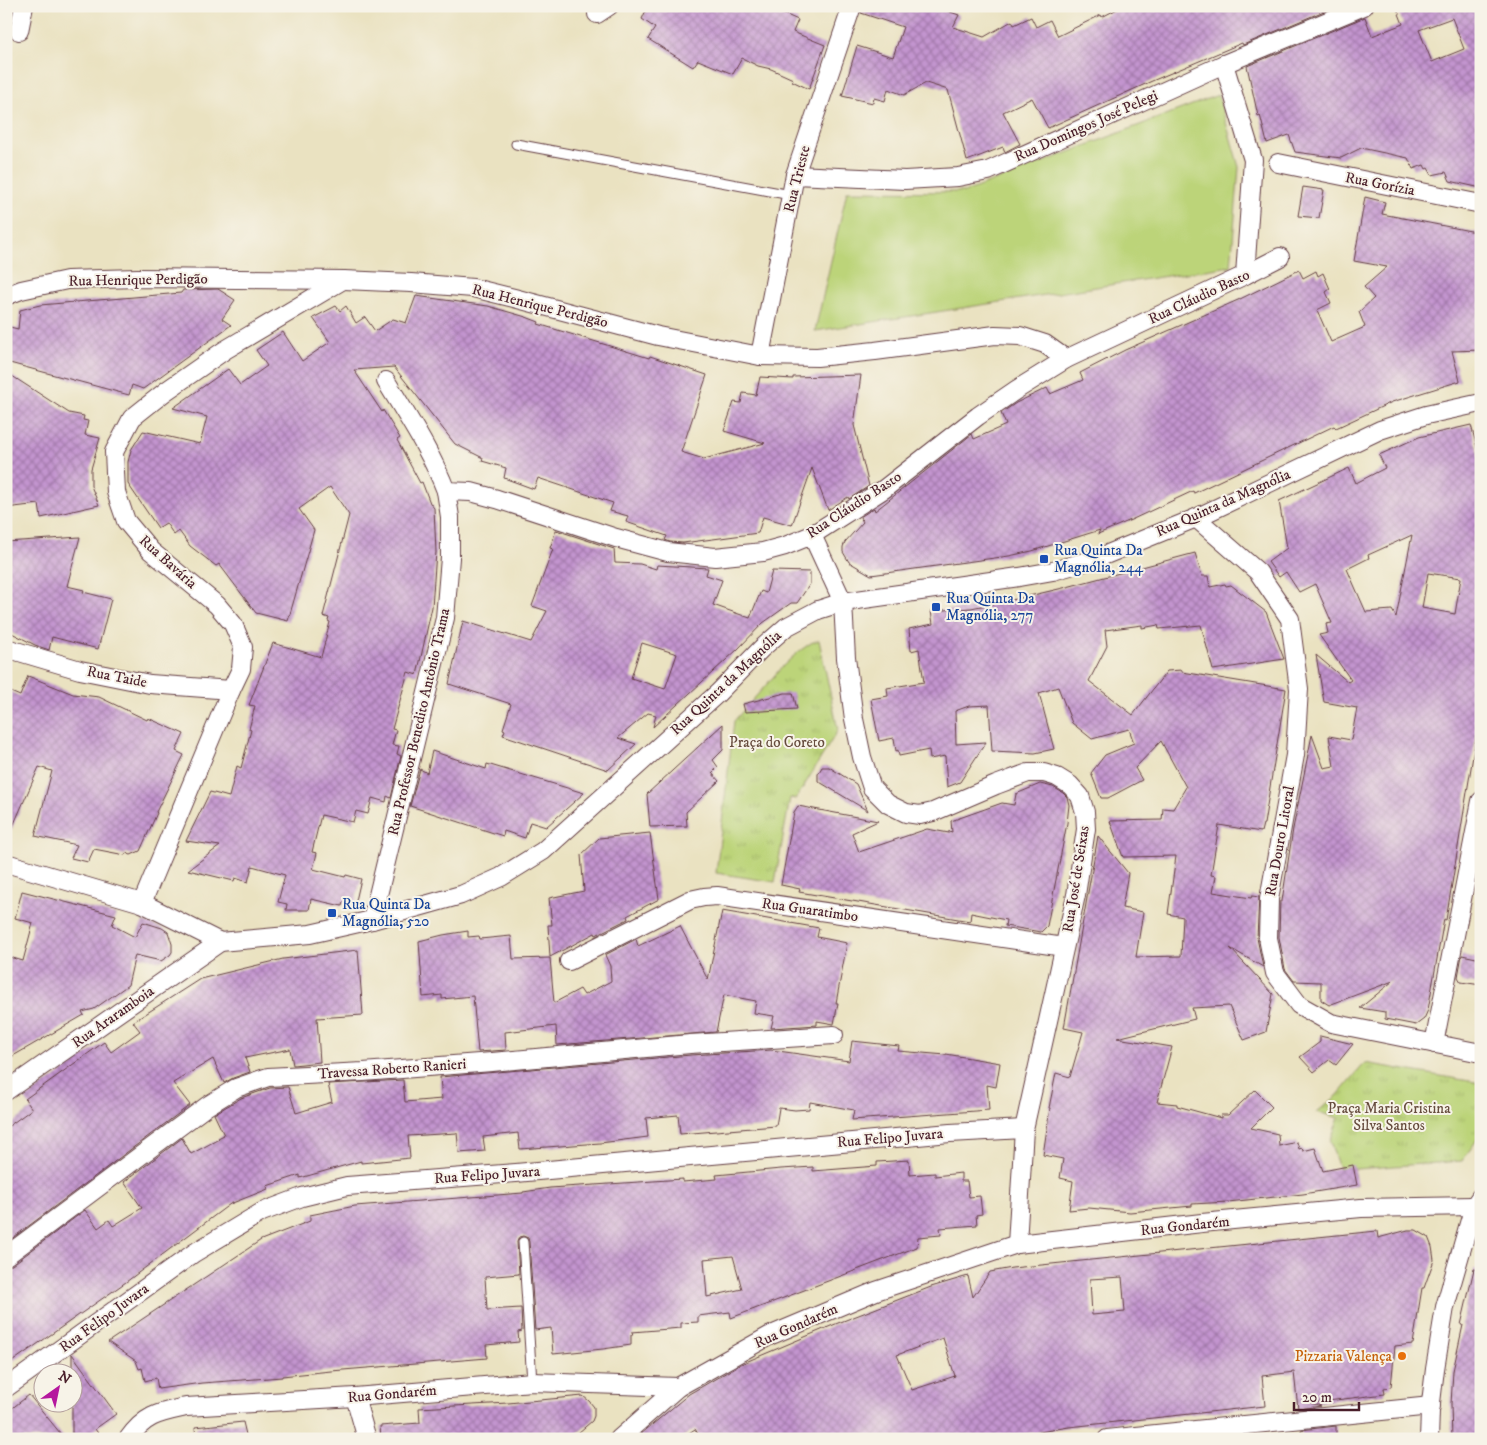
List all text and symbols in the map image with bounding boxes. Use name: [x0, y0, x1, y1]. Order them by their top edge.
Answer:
street label: Rua Domingos José Pelegi: [1011, 86, 1161, 166]
street label: Rua Trieste: [780, 144, 814, 214]
street label: Rua Gorízia: [1343, 168, 1417, 200]
street label: Rua Cláudio Basto: [1145, 265, 1253, 329]
street label: Rua Henrique Perdigão: [68, 269, 208, 291]
street label: Rua Henrique Perdigão: [470, 280, 610, 332]
street label: Rua Quinta da Magnólia: [1153, 464, 1294, 541]
street label: Rua Cláudio Basto: [803, 467, 905, 543]
street label: Rua Bavária: [135, 531, 201, 593]
place label: Rua Quinta Da Magnólia, 244: [1054, 541, 1144, 577]
marker: Rua Quinta Da Magnólia, 244: [1038, 553, 1050, 565]
place label: Rua Quinta Da Magnólia, 277: [946, 589, 1035, 625]
marker: Rua Quinta Da Magnólia, 277: [930, 601, 942, 613]
street label: Rua Professor Benedito Antônio Trama: [384, 606, 455, 838]
street label: Rua Quinta da Magnólia: [666, 626, 786, 740]
street label: Rua Taide: [85, 662, 149, 692]
park label: Praça do Coreto: [729, 733, 825, 752]
street label: Rua Douro Litoral: [1261, 784, 1299, 898]
street label: Rua José de Seixas: [1058, 824, 1094, 934]
street label: Rua Guaratimbo: [761, 894, 859, 926]
place label: Rua Quinta Da Magnólia, 520: [342, 895, 431, 931]
marker: Rua Quinta Da Magnólia, 520: [326, 907, 338, 919]
street label: Rua Araramboia: [68, 981, 158, 1052]
street label: Travessa Roberto Ranieri: [317, 1054, 467, 1084]
park label: Praça Maria Cristina Silva Santos: [1327, 1099, 1451, 1135]
street label: Rua Felipo Juvara: [836, 1124, 944, 1152]
street label: Rua Felipo Juvara: [433, 1162, 541, 1188]
street label: Rua Gondarém: [1140, 1212, 1230, 1240]
street label: Rua Felipo Juvara: [55, 1279, 153, 1357]
street label: Rua Gondarém: [751, 1299, 841, 1353]
place label: Pizzaria Valença: [1295, 1347, 1393, 1366]
marker: Pizzaria Valença: [1396, 1350, 1408, 1362]
north arrow: [32, 1362, 82, 1412]
text: N: [55, 1367, 75, 1389]
scale bar: [1294, 1380, 1360, 1412]
street label: Rua Gondarém: [347, 1381, 437, 1407]
text: 20 m: [1302, 1388, 1332, 1407]

